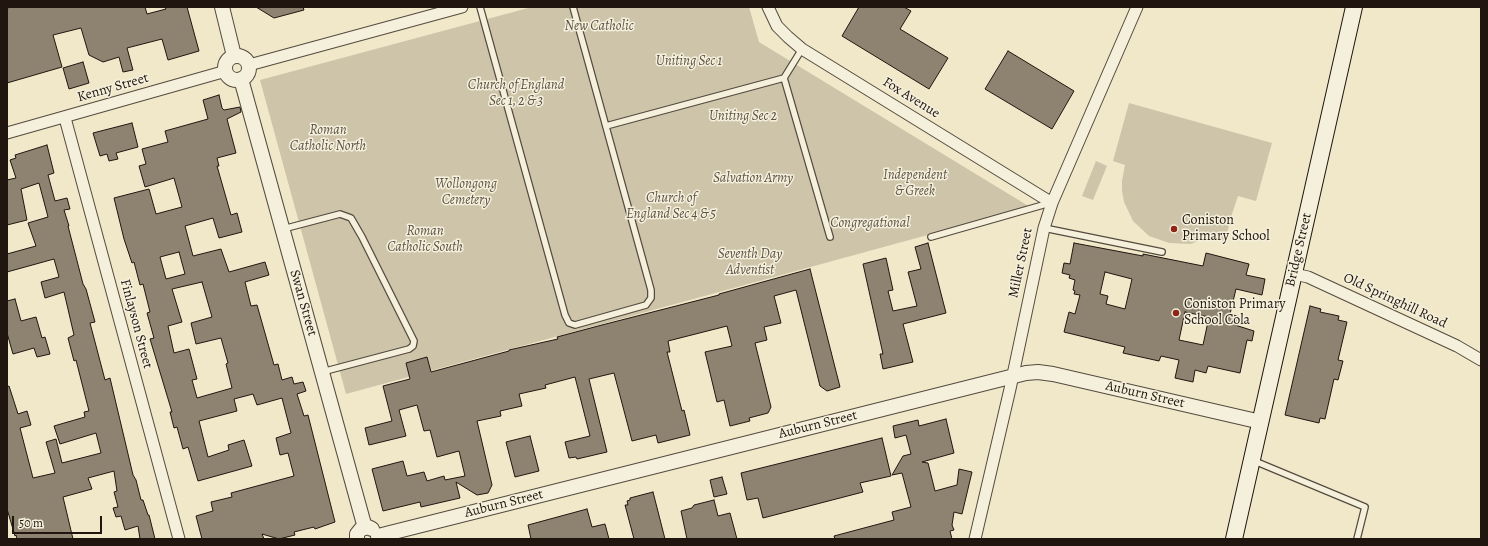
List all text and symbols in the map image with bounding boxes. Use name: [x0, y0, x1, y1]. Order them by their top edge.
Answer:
park label: New Catholic: [565, 19, 633, 35]
park label: Uniting Sec 1: [656, 54, 722, 70]
street label: Kenny Street: [76, 70, 150, 106]
street label: Fox Avenue: [879, 74, 943, 122]
park label: Church of England Sec 1, 2 & 3: [468, 78, 564, 110]
park label: Uniting Sec 2: [709, 109, 777, 125]
park label: Roman Catholic North: [290, 123, 366, 156]
park label: Independent & Greek: [883, 168, 947, 200]
park label: Salvation Army: [713, 171, 793, 187]
park label: Wollongong Cemetery: [435, 177, 497, 210]
park label: Church of England Sec 4 & 5: [626, 191, 716, 224]
street label: Bridge Street: [1282, 211, 1316, 289]
place label: Coniston Primary School: [1182, 213, 1270, 246]
park label: Congregational: [830, 216, 910, 232]
park label: Roman Catholic South: [387, 224, 463, 256]
marker: Coniston Primary School: [1169, 224, 1179, 234]
street label: Miller Street: [1005, 226, 1037, 300]
park label: Seventh Day Adventist: [718, 247, 782, 280]
street label: Swan Street: [286, 268, 320, 338]
street label: Old Springhill Road: [1341, 270, 1449, 332]
street label: Finlayson Street: [116, 277, 156, 371]
place label: Coniston Primary School Cola: [1184, 297, 1286, 330]
marker: Coniston Primary School Cola: [1171, 308, 1181, 318]
street label: Auburn Street: [1104, 378, 1186, 412]
street label: Auburn Street: [777, 407, 859, 443]
street label: Auburn Street: [463, 486, 545, 522]
scale bar: [14, 508, 104, 534]
text: 50 m: [19, 515, 43, 531]

